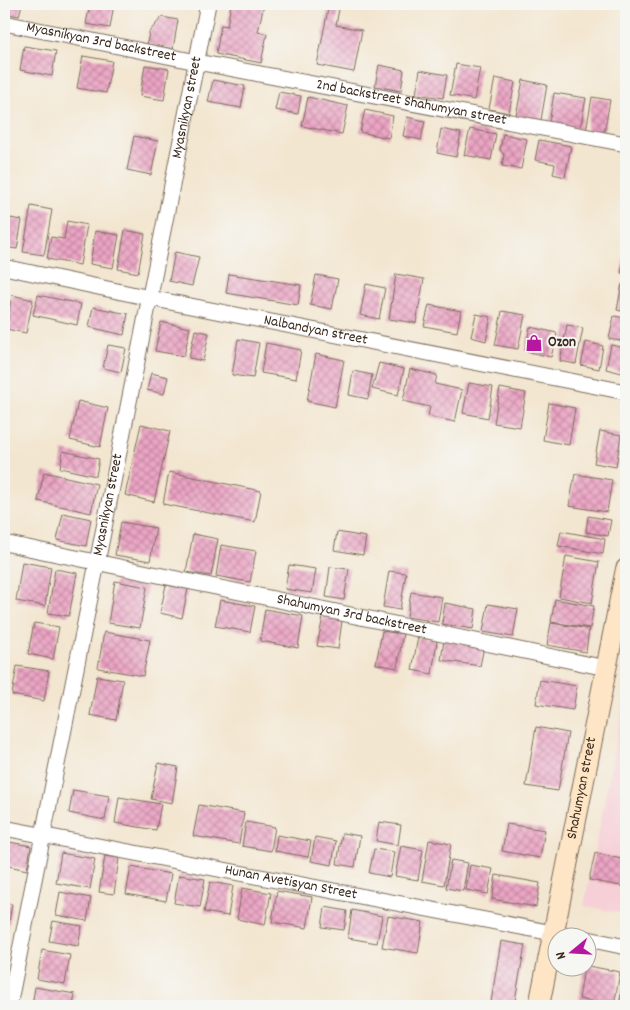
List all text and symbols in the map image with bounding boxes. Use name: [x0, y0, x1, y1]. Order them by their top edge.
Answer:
street label: Myasnikyan 3rd backstreet: [24, 17, 178, 69]
street label: Myasnikyan street: [167, 54, 208, 161]
street label: 2nd backstreet Shahumyan street: [314, 74, 509, 132]
street label: Nalbandyan street: [262, 310, 370, 352]
place label: Ozon: [548, 332, 576, 354]
shop icon: Ozon: [524, 333, 544, 353]
street label: Myasnikyan street: [88, 451, 130, 558]
street label: Shahumyan 3rd backstreet: [275, 589, 429, 642]
street label: Shahumyan street: [561, 735, 603, 841]
street label: Hunan Avetisyan Street: [223, 859, 359, 906]
north arrow: [548, 928, 598, 978]
text: N: [551, 949, 572, 962]

